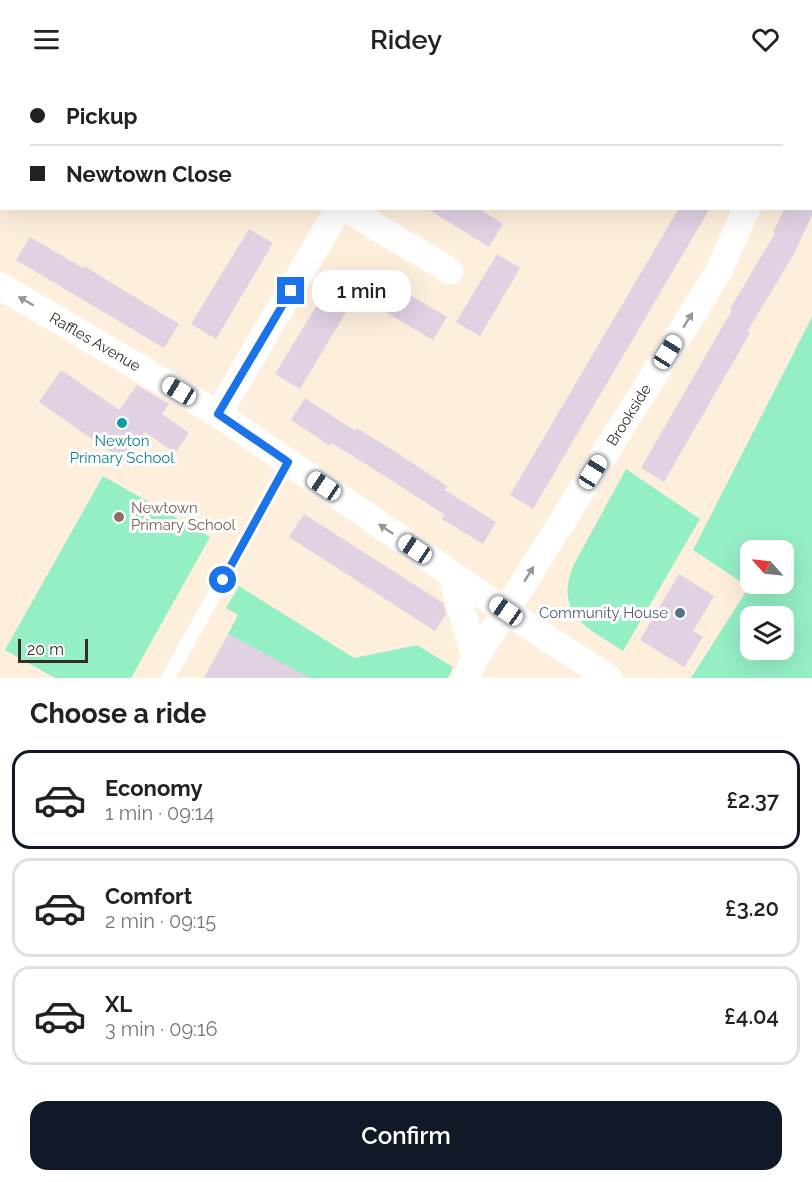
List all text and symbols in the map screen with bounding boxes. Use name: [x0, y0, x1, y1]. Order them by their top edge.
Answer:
icon: menu: [30, 23, 63, 56]
icon: heart: [749, 23, 782, 56]
text: Ridey: [370, 24, 442, 55]
text: Pickup: [66, 103, 138, 129]
text: Newtown Close: [66, 161, 232, 187]
callout: 1 min: [312, 270, 411, 312]
route end: [277, 277, 304, 304]
text: 1 min: [337, 279, 386, 303]
one-way arrow: [17, 296, 34, 306]
street label: Raffles Avenue: [46, 309, 144, 375]
one-way arrow: [683, 311, 694, 328]
car: [651, 332, 685, 372]
car: [159, 374, 199, 408]
street label: Brookside: [603, 381, 655, 449]
marker: Newton Primary School: [115, 416, 129, 430]
place label: Newton Primary School: [70, 432, 175, 467]
car: [576, 452, 610, 492]
car: [304, 468, 344, 504]
place label: Newtown Primary School: [131, 499, 237, 534]
marker: Newtown Primary School: [112, 510, 126, 524]
one-way arrow: [378, 523, 394, 535]
car: [395, 531, 435, 567]
north arrow: [740, 540, 794, 594]
map controls: [740, 540, 794, 660]
route start: [209, 566, 236, 593]
one-way arrow: [524, 566, 535, 582]
car: [486, 593, 526, 629]
place label: Community House: [539, 604, 668, 622]
marker: Community House: [673, 606, 687, 620]
button: layers: [740, 606, 794, 660]
scale bar: [18, 636, 88, 664]
text: 20 m: [27, 640, 64, 659]
text: Choose a ride: [30, 698, 206, 729]
icon: car: [33, 773, 87, 827]
text: Economy: [105, 775, 203, 801]
text: £2.37: [726, 787, 779, 813]
text: 1 min · 09:14: [105, 801, 214, 825]
icon: car: [33, 881, 87, 935]
text: Comfort: [105, 883, 192, 909]
text: £3.20: [725, 895, 779, 921]
text: 2 min · 09:15: [105, 909, 216, 933]
icon: car: [33, 989, 87, 1043]
text: XL: [105, 991, 132, 1017]
text: £4.04: [724, 1003, 779, 1029]
text: 3 min · 09:16: [105, 1017, 218, 1041]
button: Confirm: [30, 1101, 782, 1170]

